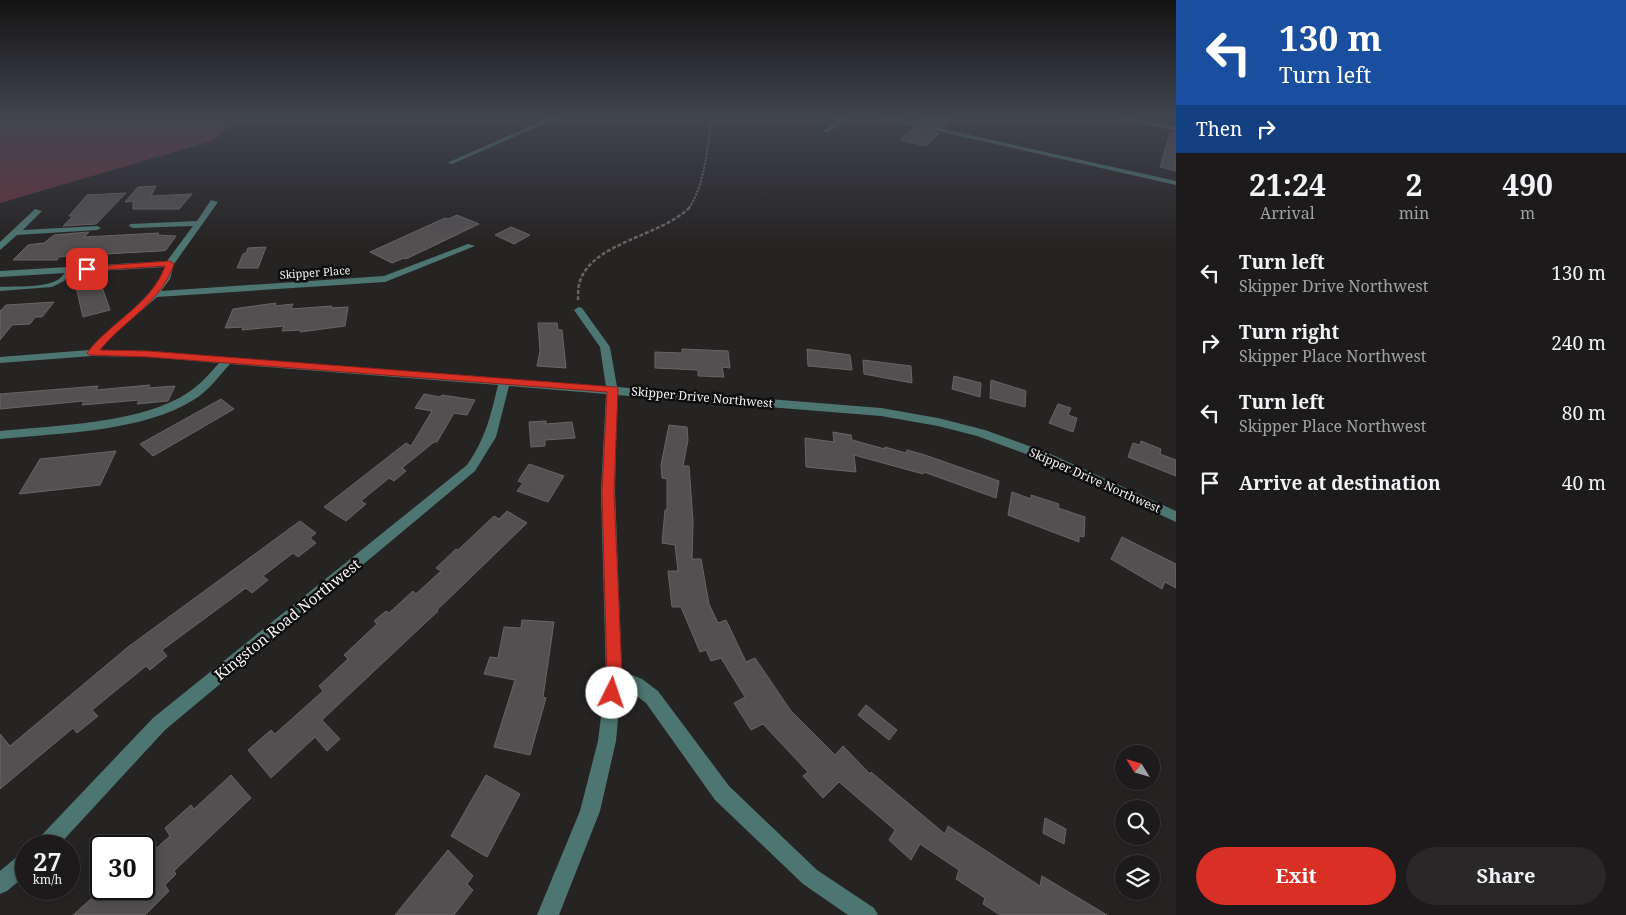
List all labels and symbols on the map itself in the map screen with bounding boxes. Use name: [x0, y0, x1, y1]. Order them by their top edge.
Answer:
pin: [66, 248, 108, 290]
street label: Skipper Place: [279, 262, 351, 282]
street label: Skipper Drive Northwest: [631, 382, 773, 412]
street label: Skipper Drive Northwest: [1027, 443, 1163, 517]
street label: Kingston Road Northwest: [210, 554, 364, 684]
position arrow: [585, 666, 637, 718]
north arrow: [1115, 745, 1160, 790]
speed limit sign: 30: [90, 835, 155, 900]

